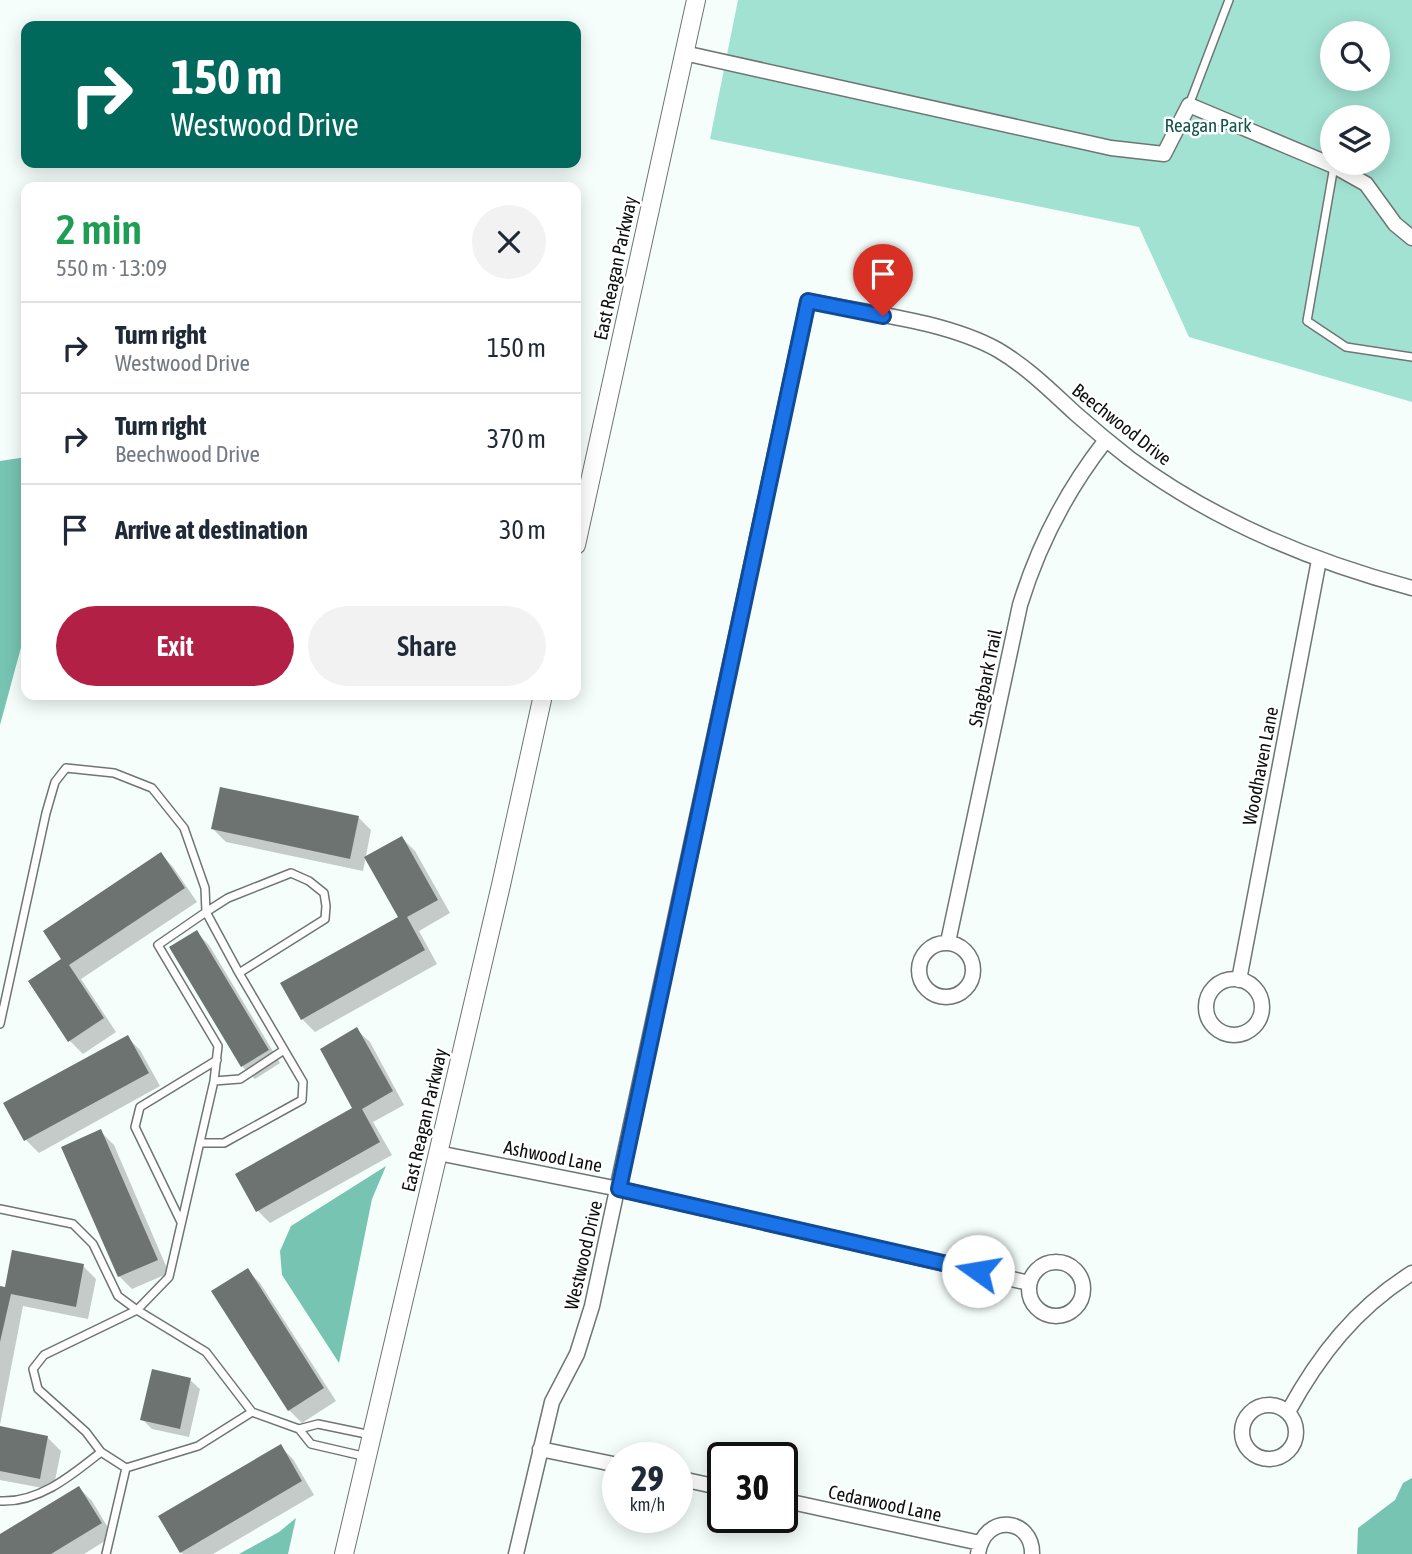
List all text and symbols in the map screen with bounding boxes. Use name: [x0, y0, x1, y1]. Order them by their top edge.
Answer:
map controls: [1320, 21, 1390, 175]
button: search: [1320, 21, 1390, 91]
text: 150 m: [171, 48, 282, 104]
icon: right: [56, 49, 147, 140]
button: layers: [1320, 105, 1390, 175]
text: Westwood Drive: [171, 106, 359, 143]
park label: Reagan Park: [1164, 114, 1252, 136]
street label: East Reagan Parkway: [589, 194, 641, 342]
text: 2 min: [56, 205, 142, 253]
button: close: [472, 205, 546, 279]
pin: [853, 244, 913, 316]
text: 550 m · 13:09: [56, 255, 167, 281]
icon: arrive: [864, 255, 902, 293]
text: Turn right: [115, 320, 206, 350]
icon: right: [56, 329, 94, 367]
text: 150 m: [487, 333, 546, 363]
text: Westwood Drive: [115, 350, 250, 376]
street label: Beechwood Drive: [1068, 378, 1176, 470]
text: Turn right: [115, 411, 206, 441]
icon: right: [56, 420, 94, 458]
text: 370 m: [487, 424, 546, 454]
text: Beechwood Drive: [115, 441, 260, 467]
icon: arrive: [56, 511, 94, 549]
text: Arrive at destination: [115, 515, 308, 545]
text: 30 m: [499, 515, 546, 545]
button: Exit: [56, 606, 294, 686]
button: Share: [308, 606, 546, 686]
street label: Shagbark Trail: [964, 627, 1006, 729]
street label: Woodhaven Lane: [1238, 705, 1282, 827]
street label: East Reagan Parkway: [397, 1046, 451, 1194]
street label: Ashwood Lane: [502, 1136, 604, 1176]
street label: Westwood Drive: [560, 1198, 606, 1312]
position arrow: [941, 1234, 1015, 1308]
speed limit sign: 30: [707, 1442, 798, 1533]
text: 29: [631, 1458, 664, 1498]
street label: Cedarwood Lane: [826, 1480, 944, 1526]
text: km/h: [630, 1494, 665, 1515]

